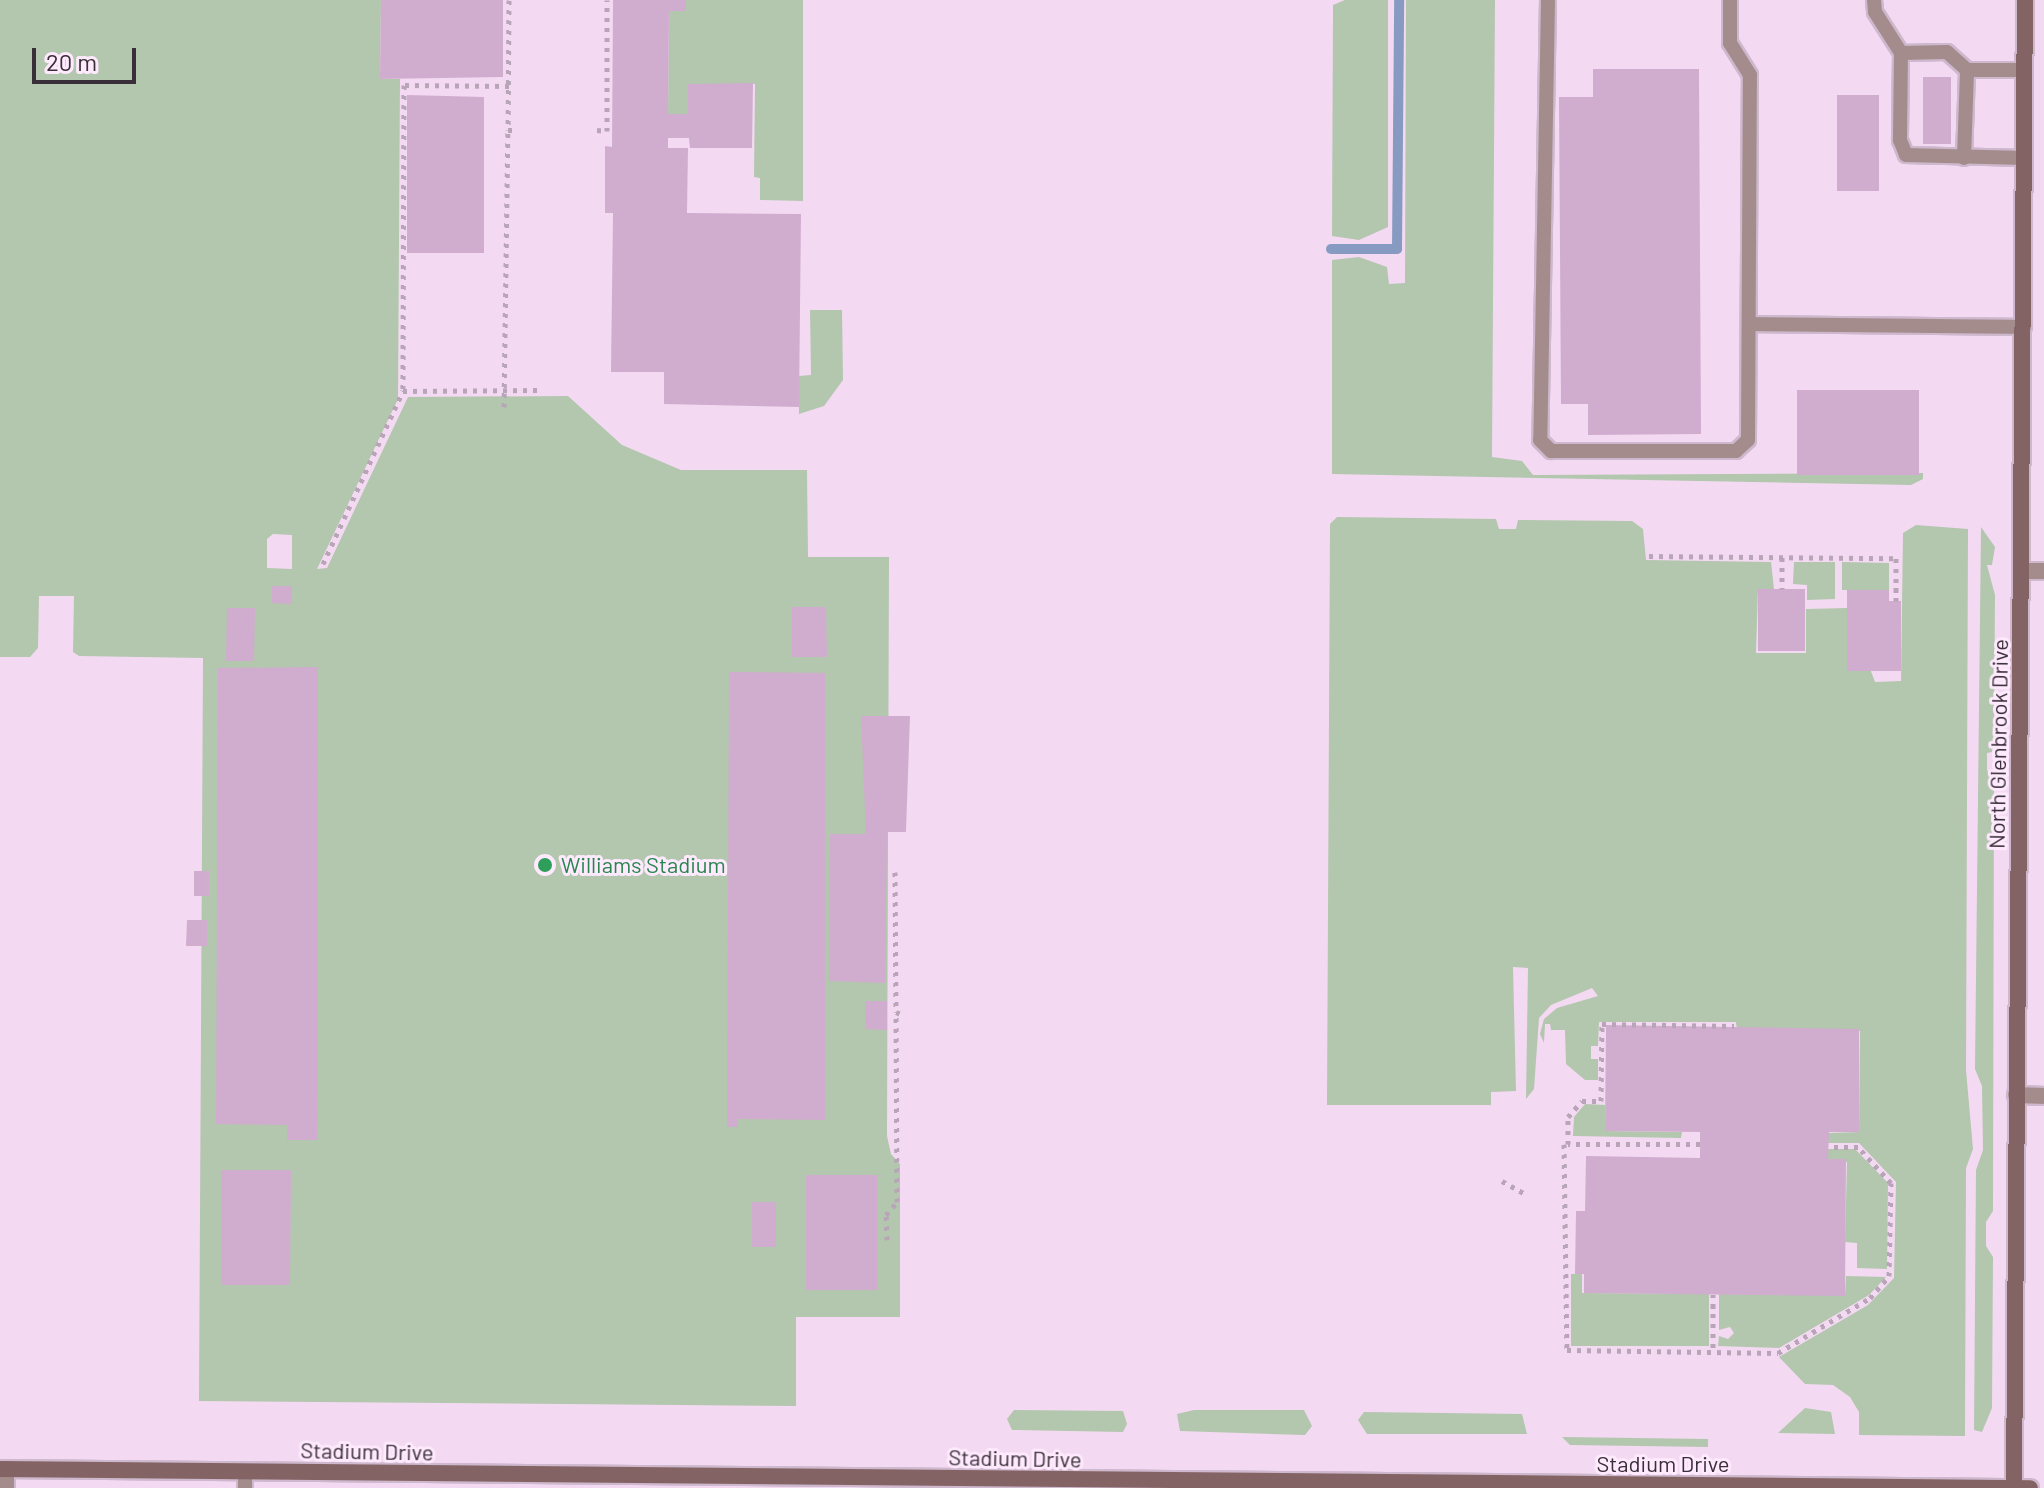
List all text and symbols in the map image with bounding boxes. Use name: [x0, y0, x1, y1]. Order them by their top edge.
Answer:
scale bar: [36, 32, 140, 82]
text: 20 m: [46, 47, 97, 76]
street label: North Glenbrook Drive: [1983, 639, 2013, 849]
place label: Williams Stadium: [561, 852, 726, 878]
marker: Williams Stadium: [536, 856, 554, 874]
street label: Stadium Drive: [300, 1437, 434, 1465]
street label: Stadium Drive: [948, 1444, 1082, 1472]
street label: Stadium Drive: [1596, 1451, 1730, 1477]

